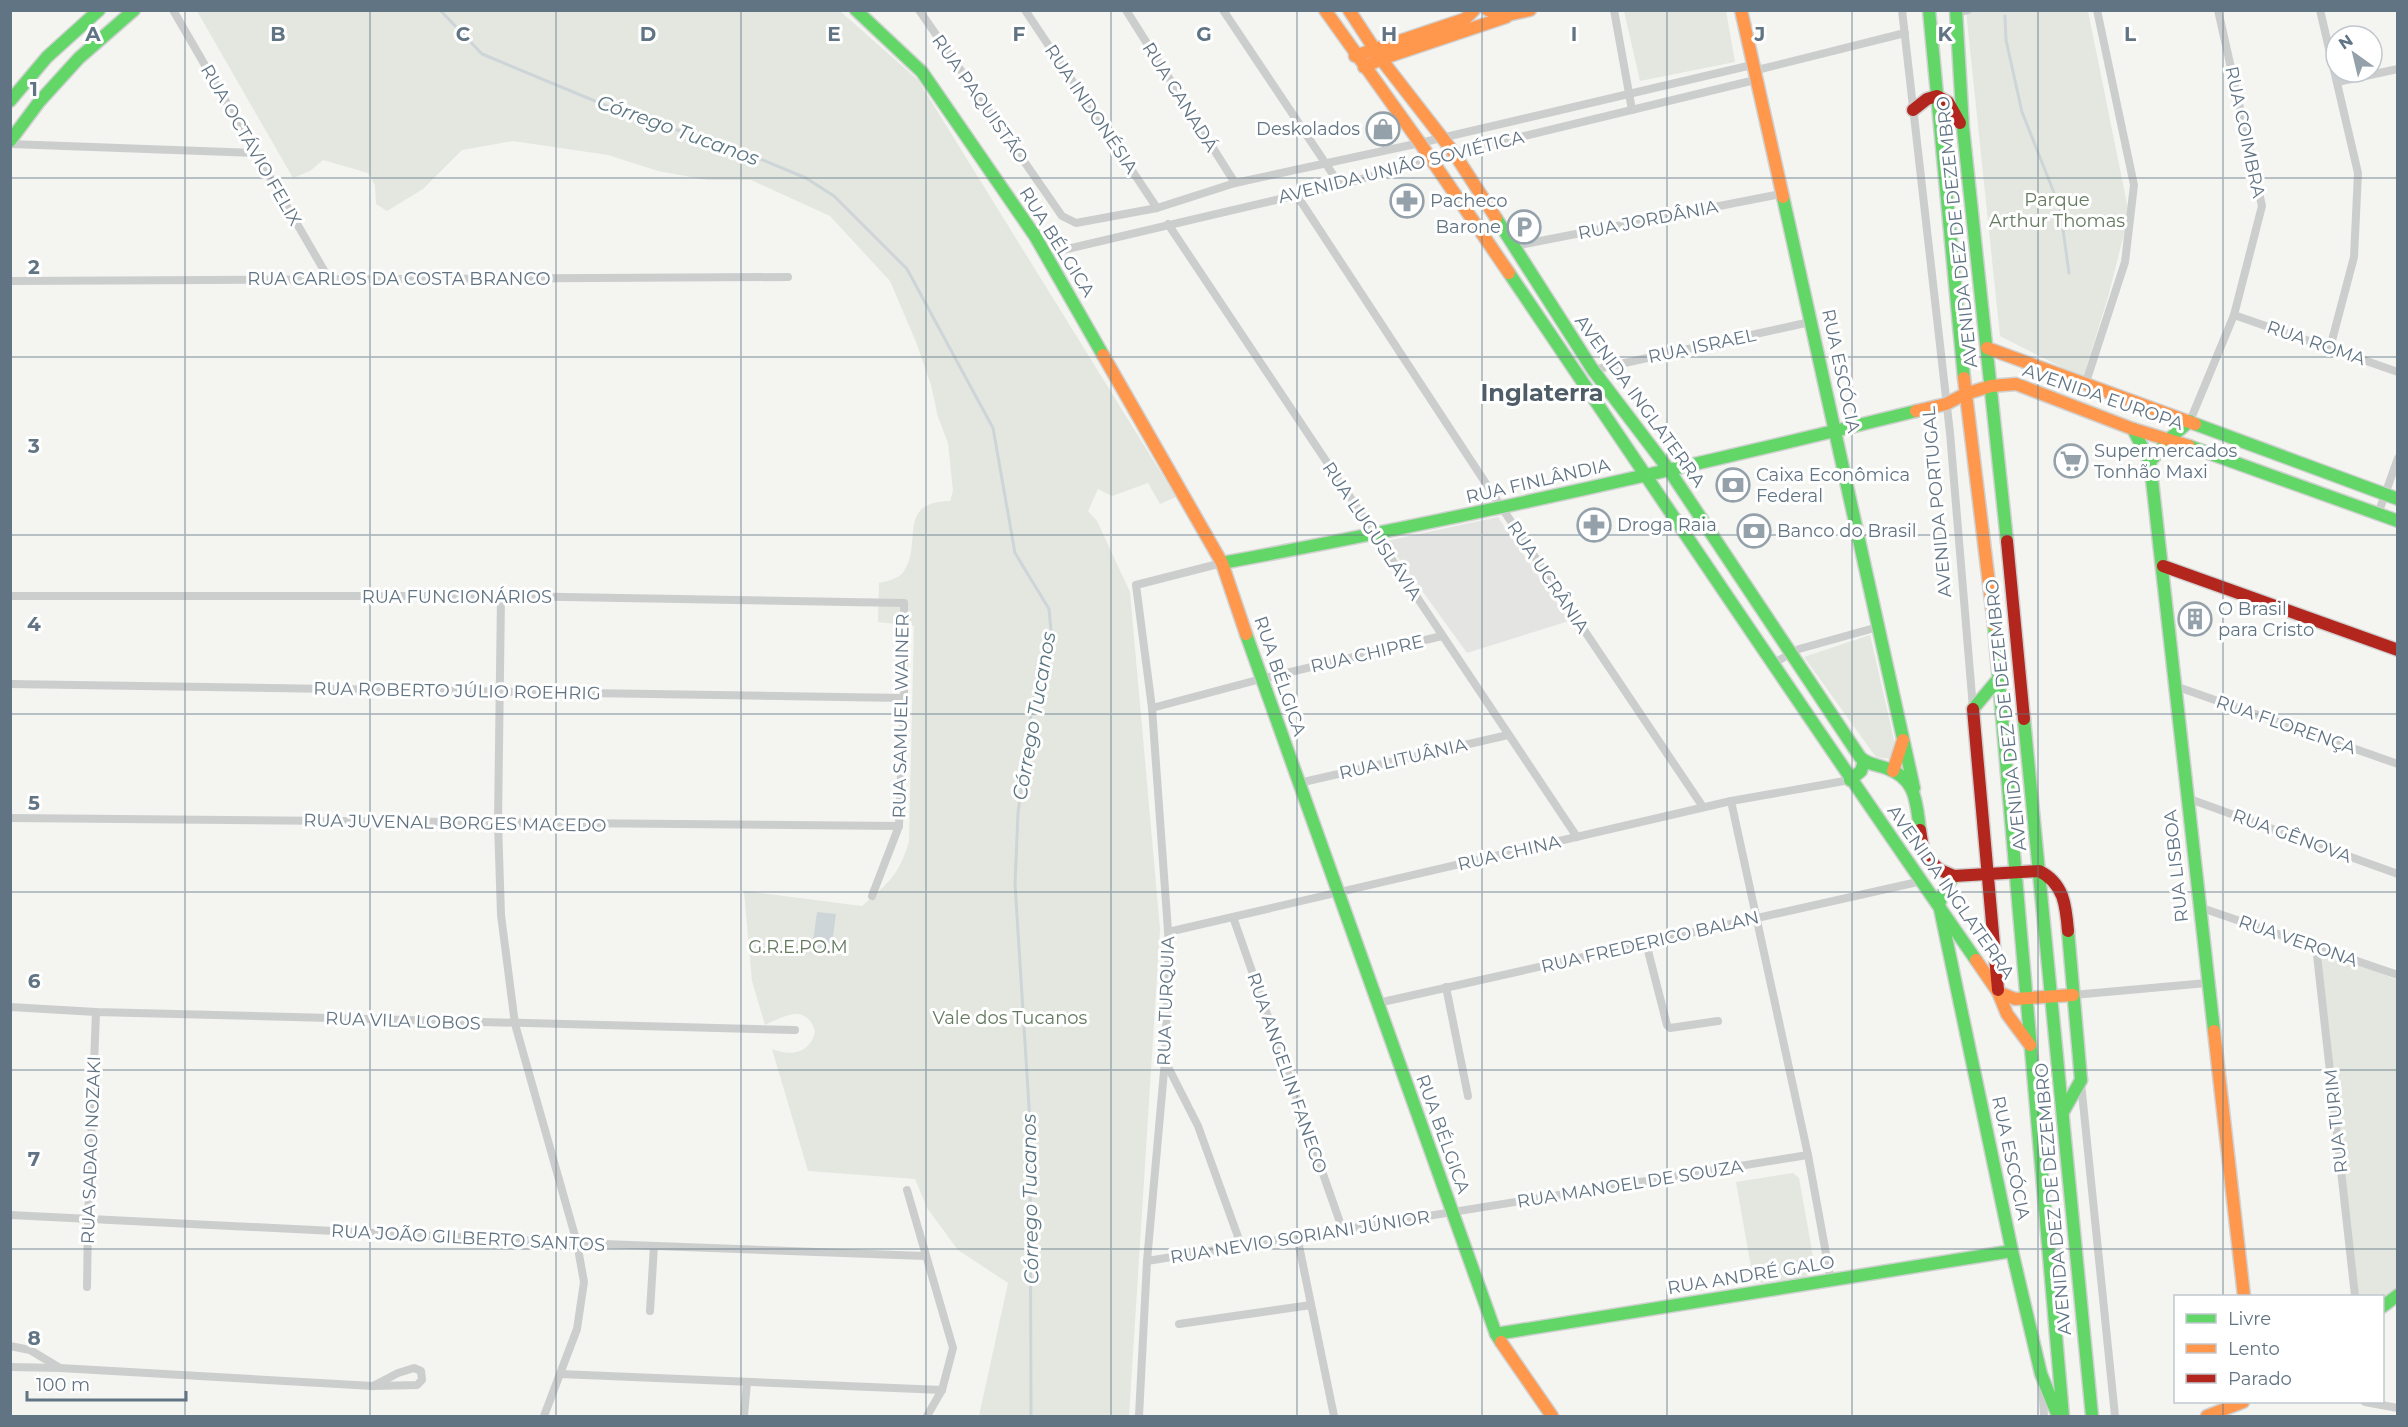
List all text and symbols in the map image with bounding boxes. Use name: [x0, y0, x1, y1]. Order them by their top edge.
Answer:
text: A: [84, 22, 101, 46]
text: B: [270, 22, 286, 46]
text: C: [456, 22, 471, 46]
text: D: [640, 22, 656, 46]
text: E: [827, 22, 841, 46]
text: F: [1013, 22, 1026, 46]
text: G: [1196, 22, 1212, 46]
text: H: [1381, 22, 1397, 46]
text: I: [1571, 22, 1577, 46]
text: J: [1754, 22, 1765, 46]
text: K: [1938, 22, 1954, 46]
text: L: [2124, 22, 2136, 46]
north arrow: [2324, 24, 2384, 84]
street label: RUA PAQUISTÃO: [927, 30, 1033, 168]
text: N: [2335, 30, 2357, 53]
street label: RUA CANADÁ: [1138, 38, 1223, 156]
street label: RUA INDONÉSIA: [1040, 40, 1142, 178]
street label: RUA OCTÁVIO FELIX: [196, 60, 306, 230]
street label: RUA COIMBRA: [2220, 64, 2270, 200]
text: 1: [30, 77, 38, 101]
water label: Córrego Tucanos: [594, 90, 763, 171]
street label: AVENIDA DEZ DE DEZEMBRO: [1932, 95, 1982, 369]
shop icon: Deskolados: [1365, 111, 1401, 147]
place label: Deskolados: [1256, 118, 1360, 140]
street label: AVENIDA UNIÃO SOVIÉTICA: [1276, 126, 1526, 208]
street label: RUA BÉLGICA: [1014, 183, 1100, 301]
pharmacy icon: Pacheco: [1389, 183, 1425, 219]
park label: Parque Arthur Thomas: [1989, 189, 2125, 232]
place label: Pacheco: [1430, 190, 1508, 212]
street label: RUA JORDÂNIA: [1576, 196, 1720, 244]
parking icon: Barone: [1506, 209, 1542, 245]
place label: Barone: [1435, 216, 1501, 238]
text: 2: [28, 255, 40, 279]
street label: RUA CARLOS DA COSTA BRANCO: [247, 268, 551, 290]
street label: RUA ESCÓCIA: [1817, 307, 1865, 435]
street label: AVENIDA INGLATERRA: [1570, 311, 1710, 491]
street label: RUA ROMA: [2264, 316, 2368, 370]
street label: RUA ISRAEL: [1646, 324, 1758, 368]
street label: AVENIDA EUROPA: [2020, 359, 2186, 435]
district label: Inglaterra: [1480, 378, 1604, 407]
street label: AVENIDA PORTUGAL: [1918, 405, 1956, 598]
text: 3: [27, 434, 40, 458]
place label: Supermercados Tonhão Maxi: [2094, 440, 2238, 483]
supermarket icon: Supermercados Tonhão Maxi: [2053, 443, 2089, 479]
street label: RUA FINLÂNDIA: [1464, 454, 1612, 508]
street label: RUA LUGUSLÁVIA: [1318, 458, 1426, 604]
place label: Caixa Econômica Federal: [1756, 464, 1910, 507]
bank icon: Caixa Econômica Federal: [1715, 467, 1751, 503]
pharmacy icon: Droga Raia: [1576, 507, 1612, 543]
bank icon: Banco do Brasil: [1736, 513, 1772, 549]
place label: Droga Raia: [1617, 514, 1717, 536]
street label: RUA UCRÂNIA: [1502, 517, 1594, 637]
place label: Banco do Brasil: [1777, 520, 1917, 542]
street label: AVENIDA DEZ DE DEZEMBRO: [1981, 578, 2031, 852]
street label: RUA FUNCIONÁRIOS: [362, 586, 552, 608]
place label: O Brasil para Cristo: [2218, 598, 2314, 641]
building icon: O Brasil para Cristo: [2177, 601, 2213, 637]
text: 4: [27, 612, 41, 636]
street label: RUA SAMUEL WAINER: [888, 613, 914, 819]
street label: RUA BÉLGICA: [1249, 613, 1311, 739]
water label: Córrego Tucanos: [1007, 630, 1061, 802]
street label: RUA CHIPRE: [1308, 630, 1426, 678]
street label: RUA ROBERTO JÚLIO ROEHRIG: [313, 677, 601, 705]
street label: RUA FLORENÇA: [2213, 691, 2359, 759]
street label: RUA LITUÂNIA: [1337, 734, 1469, 784]
text: 5: [28, 791, 40, 815]
street label: AVENIDA INGLATERRA: [1883, 801, 2019, 983]
street label: RUA GÊNOVA: [2230, 804, 2354, 868]
street label: RUA JUVENAL BORGES MACEDO: [303, 809, 607, 837]
street label: RUA LISBOA: [2159, 809, 2193, 923]
street label: RUA CHINA: [1455, 830, 1563, 876]
street label: RUA FREDERICO BALAN: [1539, 906, 1761, 978]
street label: RUA VERONA: [2236, 910, 2361, 972]
park label: G.R.E.PO.M: [748, 936, 848, 958]
street label: RUA TURQUIA: [1153, 936, 1179, 1066]
text: 6: [28, 969, 41, 993]
street label: RUA ANGELIN FANECO: [1242, 970, 1332, 1176]
street label: RUA VILA LOBOS: [325, 1007, 481, 1035]
park label: Vale dos Tucanos: [933, 1007, 1088, 1029]
street label: RUA SADAO NOZAKI: [77, 1056, 105, 1244]
street label: AVENIDA DEZ DE DEZEMBRO: [2030, 1062, 2076, 1336]
street label: RUA TURIM: [2320, 1068, 2352, 1174]
street label: RUA BÉLGICA: [1411, 1071, 1475, 1197]
street label: RUA ESCÓCIA: [1987, 1094, 2035, 1222]
water label: Córrego Tucanos: [1017, 1113, 1043, 1285]
text: 7: [28, 1147, 40, 1171]
street label: RUA MANOEL DE SOUZA: [1515, 1155, 1745, 1213]
street label: RUA NEVIO SORIANI JÚNIOR: [1169, 1206, 1431, 1268]
street label: RUA JOÃO GILBERTO SANTOS: [330, 1220, 606, 1256]
street label: RUA ANDRÉ GALO: [1666, 1251, 1836, 1299]
legend: [2174, 1295, 2384, 1403]
text: Livre: [2228, 1308, 2271, 1330]
text: 8: [27, 1326, 41, 1350]
text: Lento: [2228, 1338, 2280, 1360]
scale bar: [27, 1364, 186, 1402]
text: Parado: [2228, 1368, 2292, 1390]
text: 100 m: [36, 1374, 90, 1396]

